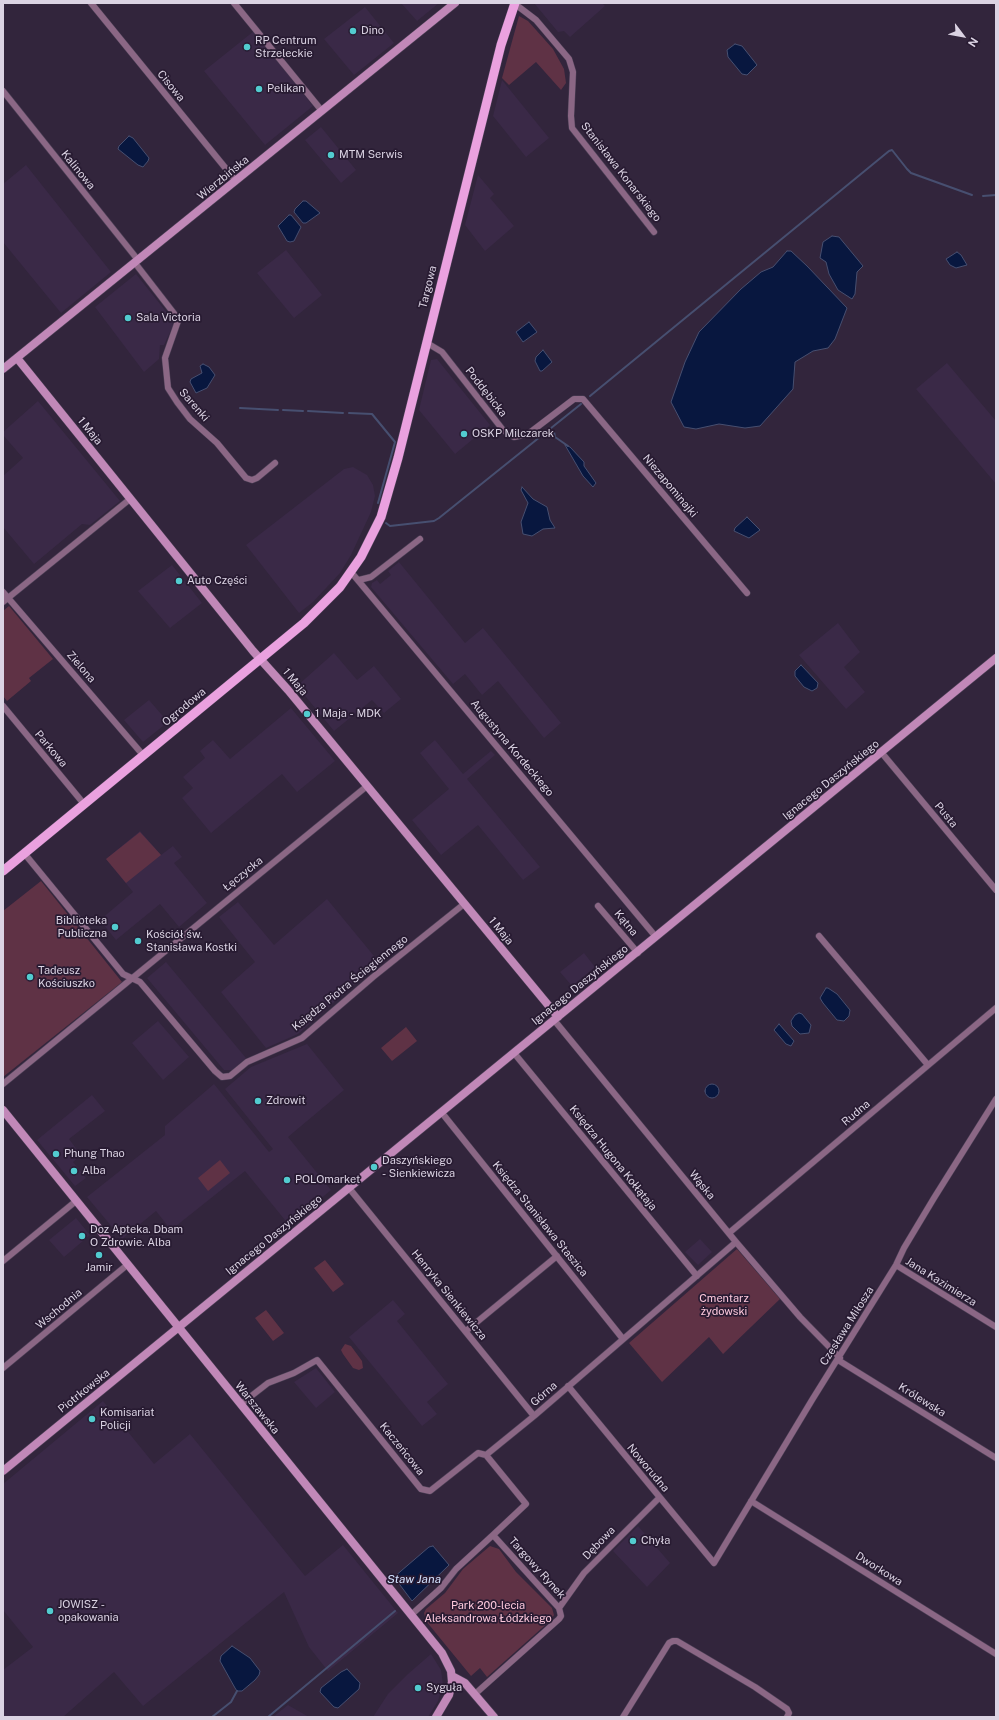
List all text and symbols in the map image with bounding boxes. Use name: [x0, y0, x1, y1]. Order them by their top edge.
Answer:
north arrow: [943, 16, 983, 56]
place label: Dino: [361, 24, 384, 38]
marker: Dino: [348, 26, 358, 36]
place label: RP Centrum Strzeleckie: [255, 34, 317, 60]
text: N: [966, 36, 981, 49]
marker: RP Centrum Strzeleckie: [242, 42, 252, 52]
street label: Cisowa: [154, 68, 188, 104]
place label: Pelikan: [267, 82, 305, 96]
marker: Pelikan: [254, 84, 264, 94]
street label: Stanisława Konarskiego: [578, 120, 664, 224]
street label: Kalinowa: [58, 148, 98, 192]
place label: MTM Serwis: [339, 148, 403, 162]
marker: MTM Serwis: [326, 150, 336, 160]
street label: Wierzbińska: [195, 153, 251, 203]
street label: Targowa: [416, 264, 440, 310]
place label: Sala Victoria: [136, 311, 201, 325]
marker: Sala Victoria: [123, 313, 133, 323]
street label: Poddębicka: [462, 364, 510, 420]
street label: Sarenki: [176, 386, 212, 424]
street label: 1 Maja: [75, 414, 105, 448]
place label: OSKP Milczarek: [472, 427, 554, 441]
marker: OSKP Milczarek: [459, 429, 469, 439]
street label: Niezapominajki: [640, 452, 700, 520]
place label: Auto Części: [187, 574, 247, 588]
marker: Auto Części: [174, 576, 184, 586]
street label: Zielona: [64, 649, 98, 685]
street label: 1 Maja: [280, 666, 310, 698]
street label: Ogrodowa: [160, 685, 208, 729]
street label: Augustyna Kordeckiego: [468, 697, 556, 799]
place label: 1 Maja - MDK: [315, 707, 381, 721]
marker: 1 Maja - MDK: [302, 709, 312, 719]
street label: Parkowa: [32, 728, 70, 770]
street label: Ignacego Daszyńskiego: [780, 737, 882, 823]
street label: Pusta: [932, 800, 960, 830]
street label: Łęczycka: [220, 854, 266, 894]
street label: Kątna: [611, 907, 641, 939]
place label: Biblioteka Publiczna: [56, 914, 107, 940]
street label: 1 Maja: [486, 914, 516, 948]
marker: Biblioteka Publiczna: [110, 922, 120, 932]
place label: Kościół św. Stanisława Kostki: [146, 928, 237, 954]
street label: Księdza Piotra Ściegiennego: [289, 932, 411, 1034]
marker: Kościół św. Stanisława Kostki: [133, 936, 143, 946]
street label: Ignacego Daszyńskiego: [529, 942, 631, 1028]
place label: Tadeusz Kościuszko: [38, 964, 95, 990]
marker: Tadeusz Kościuszko: [25, 972, 35, 982]
place label: Zdrowit: [266, 1094, 305, 1108]
marker: Zdrowit: [253, 1096, 263, 1106]
street label: Rudna: [839, 1097, 873, 1129]
street label: Księdza Hugona Kołłątaja: [567, 1103, 659, 1213]
place label: Phung Thao: [64, 1147, 125, 1161]
marker: Phung Thao: [51, 1149, 61, 1159]
place label: Daszyńskiego - Sienkiewicza: [382, 1154, 455, 1180]
street label: Księdza Stanisława Staszica: [489, 1159, 591, 1279]
marker: Daszyńskiego - Sienkiewicza: [369, 1162, 379, 1172]
place label: Alba: [82, 1164, 106, 1178]
marker: Alba: [69, 1166, 79, 1176]
street label: Wąska: [686, 1168, 718, 1202]
place label: POLOmarket: [295, 1173, 360, 1187]
marker: POLOmarket: [282, 1175, 292, 1185]
street label: Ignacego Daszyńskiego: [223, 1192, 325, 1278]
place label: Doz Apteka. Dbam O Zdrowie. Alba: [90, 1223, 183, 1249]
marker: Doz Apteka. Dbam O Zdrowie. Alba: [77, 1231, 87, 1241]
street label: Henryka Sienkiewicza: [409, 1247, 489, 1343]
marker: Jamir: [94, 1250, 104, 1260]
street label: Jana Kazimierza: [903, 1255, 979, 1309]
place label: Jamir: [86, 1261, 112, 1275]
street label: Czesława Miłosza: [817, 1284, 877, 1368]
street label: Wschodnia: [33, 1286, 85, 1332]
park label: Cmentarz żydowski: [699, 1292, 749, 1318]
street label: Piotrkowska: [56, 1366, 112, 1416]
street label: Warszawska: [232, 1379, 282, 1437]
street label: Górna: [528, 1379, 560, 1409]
street label: Królewska: [896, 1380, 948, 1420]
place label: Komisariat Policji: [100, 1406, 154, 1432]
marker: Komisariat Policji: [87, 1414, 97, 1424]
street label: Kaczeńcowa: [377, 1420, 427, 1478]
street label: Noworudna: [624, 1441, 672, 1495]
street label: Dębowa: [580, 1524, 618, 1562]
place label: Chyła: [641, 1534, 670, 1548]
street label: Targowy Rynek: [506, 1535, 568, 1601]
marker: Chyła: [628, 1536, 638, 1546]
street label: Dworkowa: [853, 1549, 905, 1589]
water label: Staw Jana: [387, 1572, 441, 1586]
place label: JOWISZ - opakowania: [58, 1598, 119, 1624]
park label: Park 200-lecia Aleksandrowa Łódzkiego: [424, 1599, 552, 1625]
marker: JOWISZ - opakowania: [45, 1606, 55, 1616]
place label: Syguła: [426, 1681, 462, 1695]
marker: Syguła: [413, 1683, 423, 1693]

